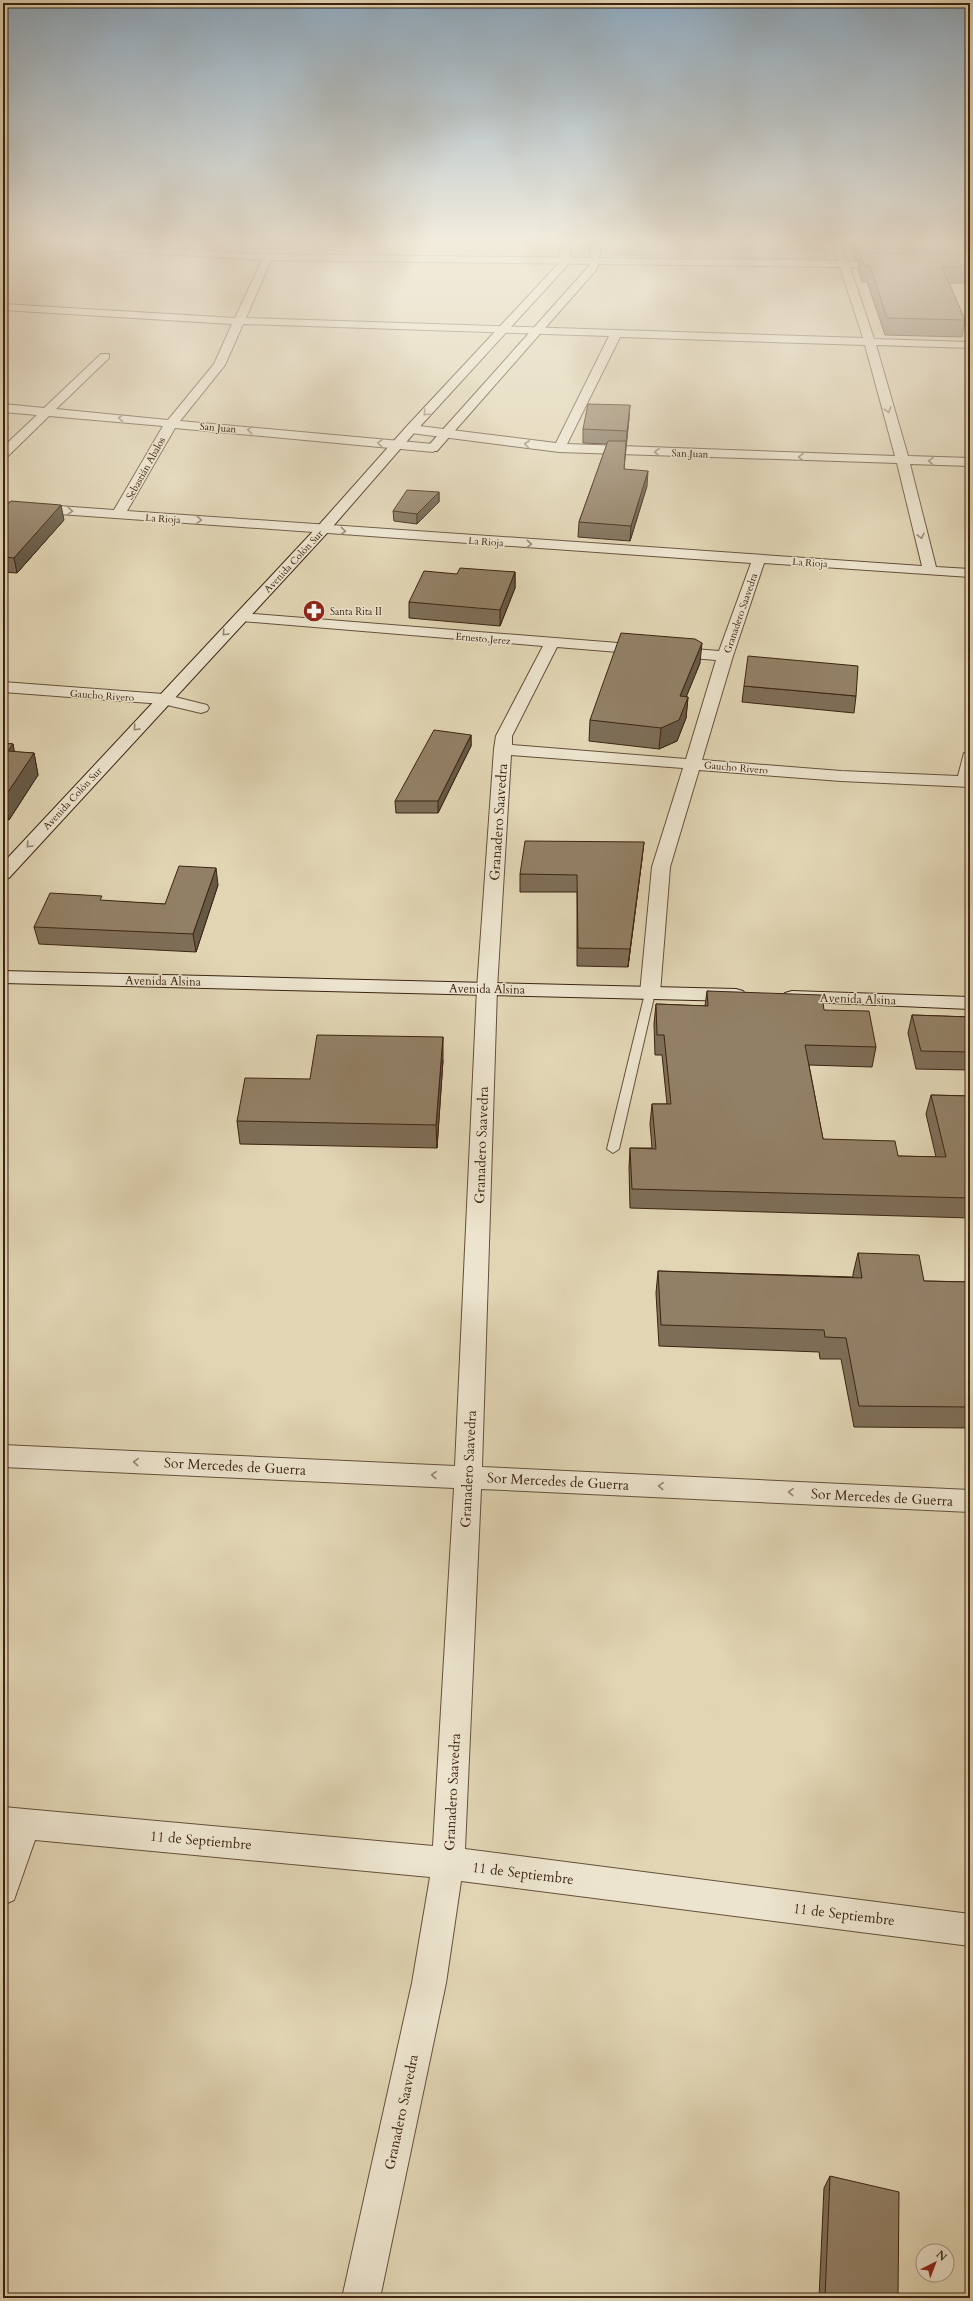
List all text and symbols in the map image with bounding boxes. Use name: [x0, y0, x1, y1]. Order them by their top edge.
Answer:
one-way arrow: [884, 407, 892, 413]
one-way arrow: [423, 408, 430, 416]
one-way arrow: [118, 414, 124, 423]
street label: San Juan: [199, 419, 237, 437]
one-way arrow: [247, 426, 253, 435]
street label: Sebastián Abalos: [123, 435, 169, 502]
one-way arrow: [377, 438, 383, 447]
one-way arrow: [524, 440, 531, 449]
street label: San Juan: [671, 446, 709, 462]
one-way arrow: [654, 448, 660, 456]
one-way arrow: [798, 452, 804, 461]
one-way arrow: [928, 456, 934, 465]
one-way arrow: [67, 506, 73, 515]
street label: La Rioja: [145, 511, 182, 527]
one-way arrow: [196, 516, 202, 525]
street label: Avenida Colón Sur: [261, 527, 327, 596]
one-way arrow: [340, 527, 346, 536]
one-way arrow: [917, 532, 925, 539]
street label: La Rioja: [468, 534, 505, 550]
one-way arrow: [526, 539, 532, 548]
street label: La Rioja: [792, 555, 829, 571]
street label: Granadero Saavedra: [721, 571, 761, 655]
pharmacy icon: Santa Rita II: [301, 598, 327, 624]
place label: Santa Rita II: [330, 605, 382, 619]
one-way arrow: [223, 629, 230, 636]
street label: Ernesto Jerez: [455, 630, 512, 648]
street label: Gaucho Rivero: [69, 687, 135, 705]
one-way arrow: [134, 724, 141, 731]
street label: Gaucho Rivero: [703, 758, 769, 778]
street label: Granadero Saavedra: [485, 763, 512, 881]
street label: Avenida Colón Sur: [40, 764, 106, 833]
one-way arrow: [27, 840, 34, 848]
street label: Avenida Alsina: [125, 972, 202, 990]
street label: Avenida Alsina: [449, 980, 526, 998]
street label: Avenida Alsina: [820, 990, 897, 1008]
street label: Granadero Saavedra: [470, 1086, 493, 1204]
street label: Granadero Saavedra: [456, 1410, 481, 1528]
street label: Sor Mercedes de Guerra: [164, 1453, 306, 1480]
one-way arrow: [133, 1457, 139, 1466]
street label: Sor Mercedes de Guerra: [487, 1468, 629, 1495]
one-way arrow: [431, 1470, 437, 1479]
one-way arrow: [658, 1482, 664, 1490]
street label: Sor Mercedes de Guerra: [811, 1484, 953, 1511]
one-way arrow: [788, 1488, 794, 1497]
street label: Granadero Saavedra: [440, 1733, 465, 1851]
street label: 11 de Septiembre: [149, 1827, 253, 1854]
street label: 11 de Septiembre: [471, 1858, 575, 1889]
street label: 11 de Septiembre: [792, 1899, 896, 1930]
street label: Granadero Saavedra: [380, 2053, 423, 2172]
north arrow: [915, 2243, 955, 2283]
text: N: [933, 2247, 950, 2265]

